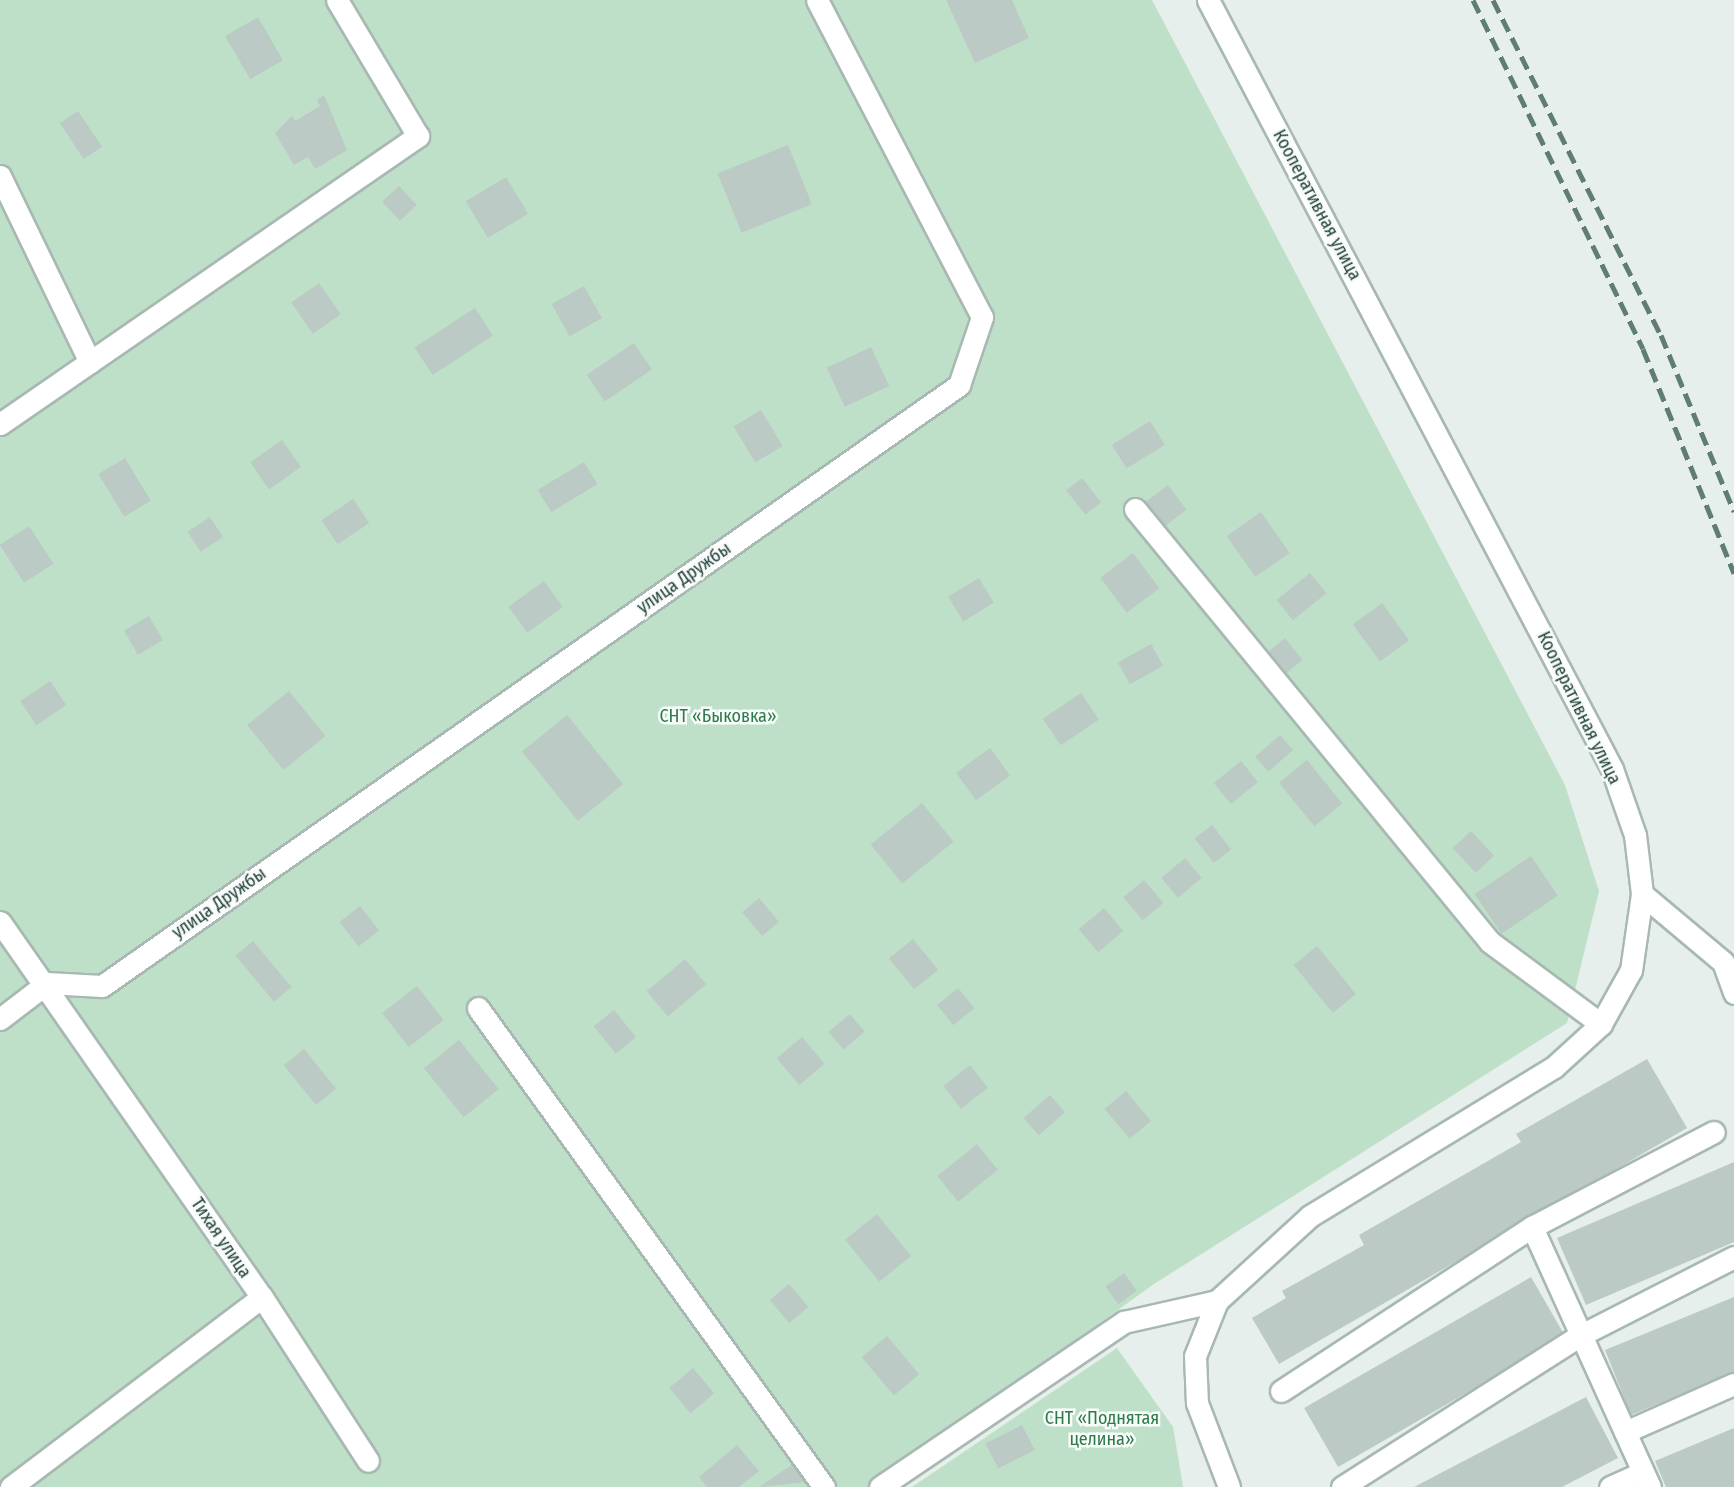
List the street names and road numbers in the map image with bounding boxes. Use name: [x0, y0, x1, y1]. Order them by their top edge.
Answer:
street label: Кооперативная улица: [1268, 126, 1366, 284]
street label: улица Дружбы: [633, 538, 735, 618]
street label: Кооперативная улица: [1533, 628, 1625, 788]
street label: улица Дружбы: [168, 863, 270, 943]
street label: Тихая улица: [186, 1194, 256, 1282]

